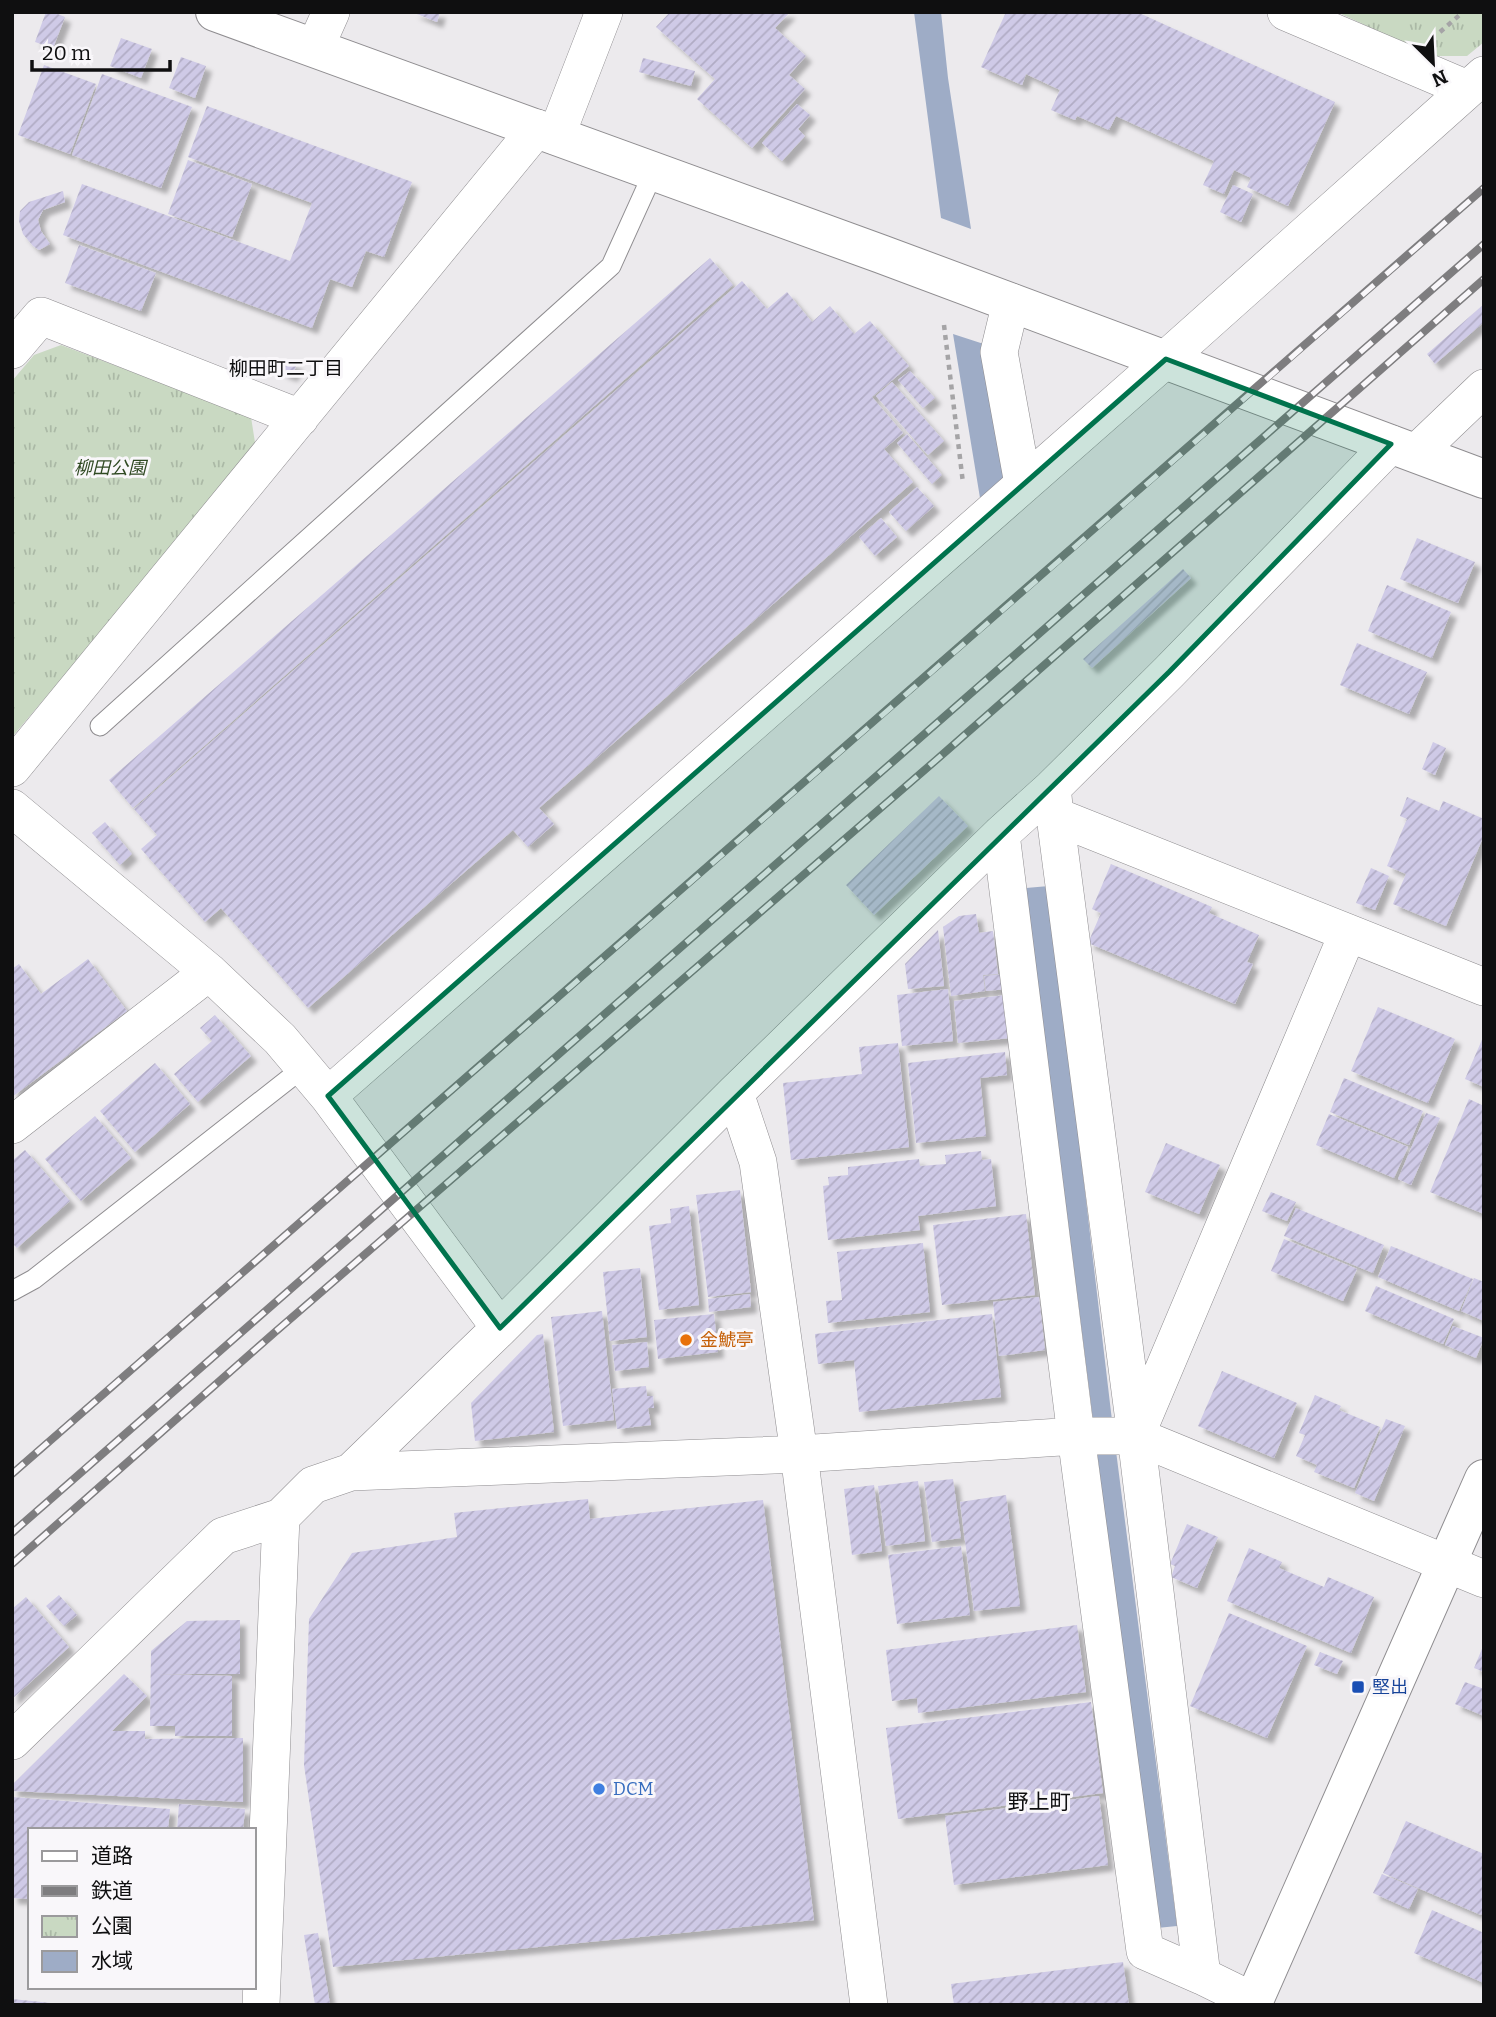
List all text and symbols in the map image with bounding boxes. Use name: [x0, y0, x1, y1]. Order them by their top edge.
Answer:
scale bar: [32, 28, 170, 72]
north arrow: [1398, 28, 1468, 98]
text: 20 m: [42, 40, 91, 66]
text: N: [1428, 65, 1451, 92]
district label: 柳田町二丁目: [229, 357, 343, 380]
park label: 柳田公園: [74, 457, 149, 479]
place label: 金鯱亭: [700, 1329, 754, 1351]
marker: 金鯱亭: [678, 1332, 694, 1348]
place label: 堅出: [1372, 1676, 1408, 1698]
marker: 堅出: [1350, 1679, 1366, 1695]
place label: DCM: [613, 1778, 654, 1800]
marker: DCM: [591, 1781, 607, 1797]
district label: 野上町: [1008, 1789, 1071, 1815]
legend: [28, 1828, 256, 1989]
text: 道路: [91, 1843, 133, 1869]
text: 鉄道: [91, 1878, 133, 1904]
text: 公園: [91, 1913, 133, 1939]
text: 水域: [91, 1948, 133, 1974]

